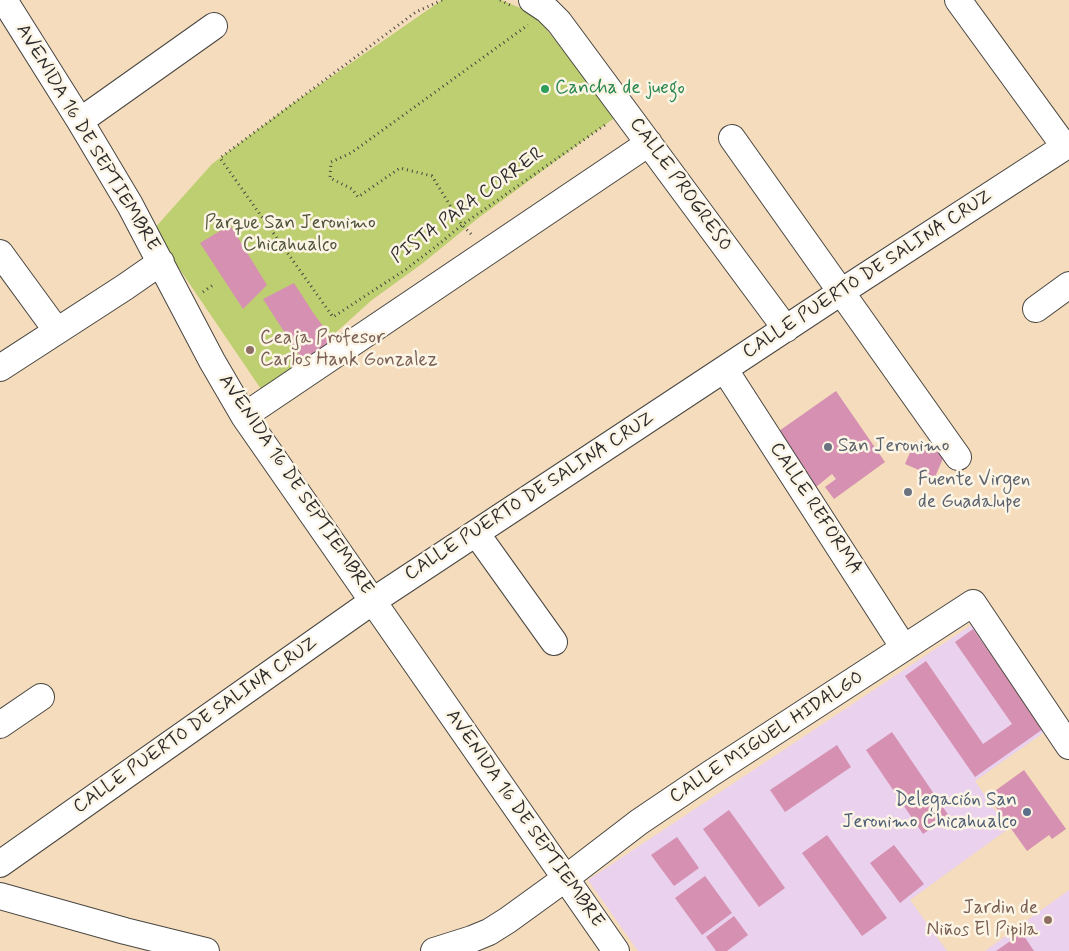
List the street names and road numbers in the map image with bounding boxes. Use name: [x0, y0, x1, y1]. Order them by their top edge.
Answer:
street label: AVENIDA 16 DE SEPTIEMBRE: [10, 20, 164, 256]
street label: CALLE PROGRESO: [624, 114, 736, 256]
street label: PISTA PARA CORRER: [387, 143, 549, 269]
street label: CALLE PUERTO DE SALINA CRUZ: [739, 186, 997, 364]
street label: AVENIDA 16 DE SEPTIEMBRE: [213, 371, 377, 599]
street label: CALLE PUERTO DE SALINA CRUZ: [401, 408, 659, 586]
street label: CALLE REFORMA: [764, 439, 866, 579]
street label: CALLE PUERTO DE SALINA CRUZ: [69, 633, 323, 819]
street label: CALLE MIGUEL HIDALGO: [666, 667, 868, 809]
street label: AVENIDA 16 DE SEPTIEMBRE: [440, 706, 608, 932]

